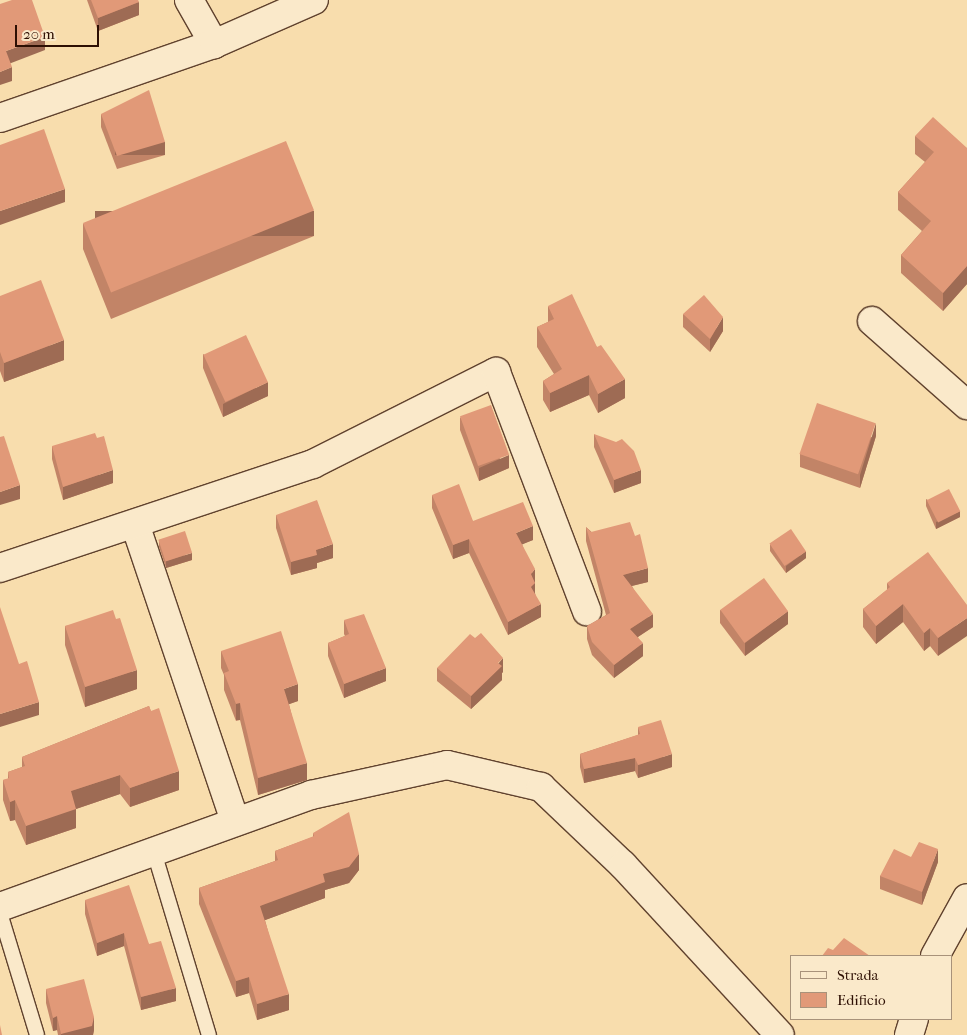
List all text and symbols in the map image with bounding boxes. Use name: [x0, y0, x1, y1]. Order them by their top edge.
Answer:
scale bar: [18, 15, 101, 47]
text: 20 m: [23, 25, 55, 43]
legend: [790, 955, 952, 1020]
text: Strada: [837, 966, 879, 984]
text: Edificio: [837, 991, 886, 1009]

